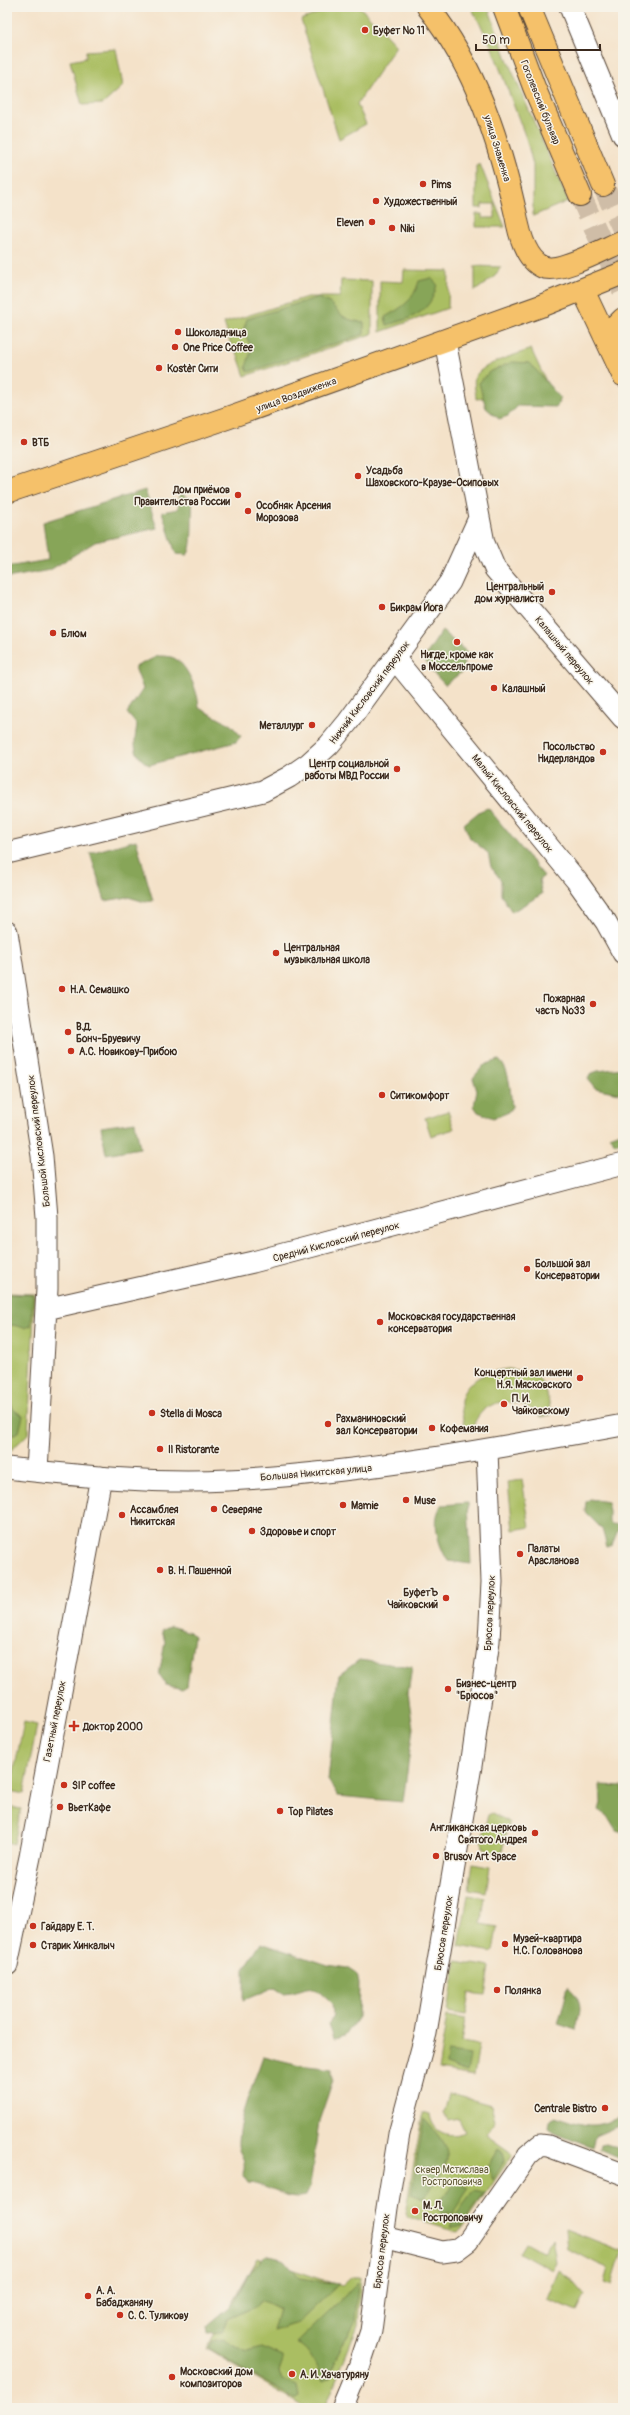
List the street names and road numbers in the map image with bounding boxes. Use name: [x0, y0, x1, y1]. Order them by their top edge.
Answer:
street label: Гоголевский бульвар: [518, 58, 563, 147]
street label: улица Знаменка: [481, 113, 513, 183]
street label: улица Воздвиженка: [254, 375, 338, 415]
street label: Калашный переулок: [532, 614, 596, 687]
street label: Нижний Кисловский переулок: [327, 639, 412, 746]
street label: Малый Кисловский переулок: [469, 752, 556, 855]
street label: Большой Кисловский переулок: [25, 1074, 53, 1208]
street label: Средний Кисловский переулок: [272, 1219, 401, 1265]
street label: Большая Никитская улица: [260, 1462, 373, 1484]
street label: Брюсов переулок: [482, 1575, 498, 1651]
street label: Газетный переулок: [41, 1680, 69, 1763]
street label: Брюсов переулок: [432, 1895, 456, 1972]
street label: Брюсов переулок: [371, 2213, 393, 2289]

